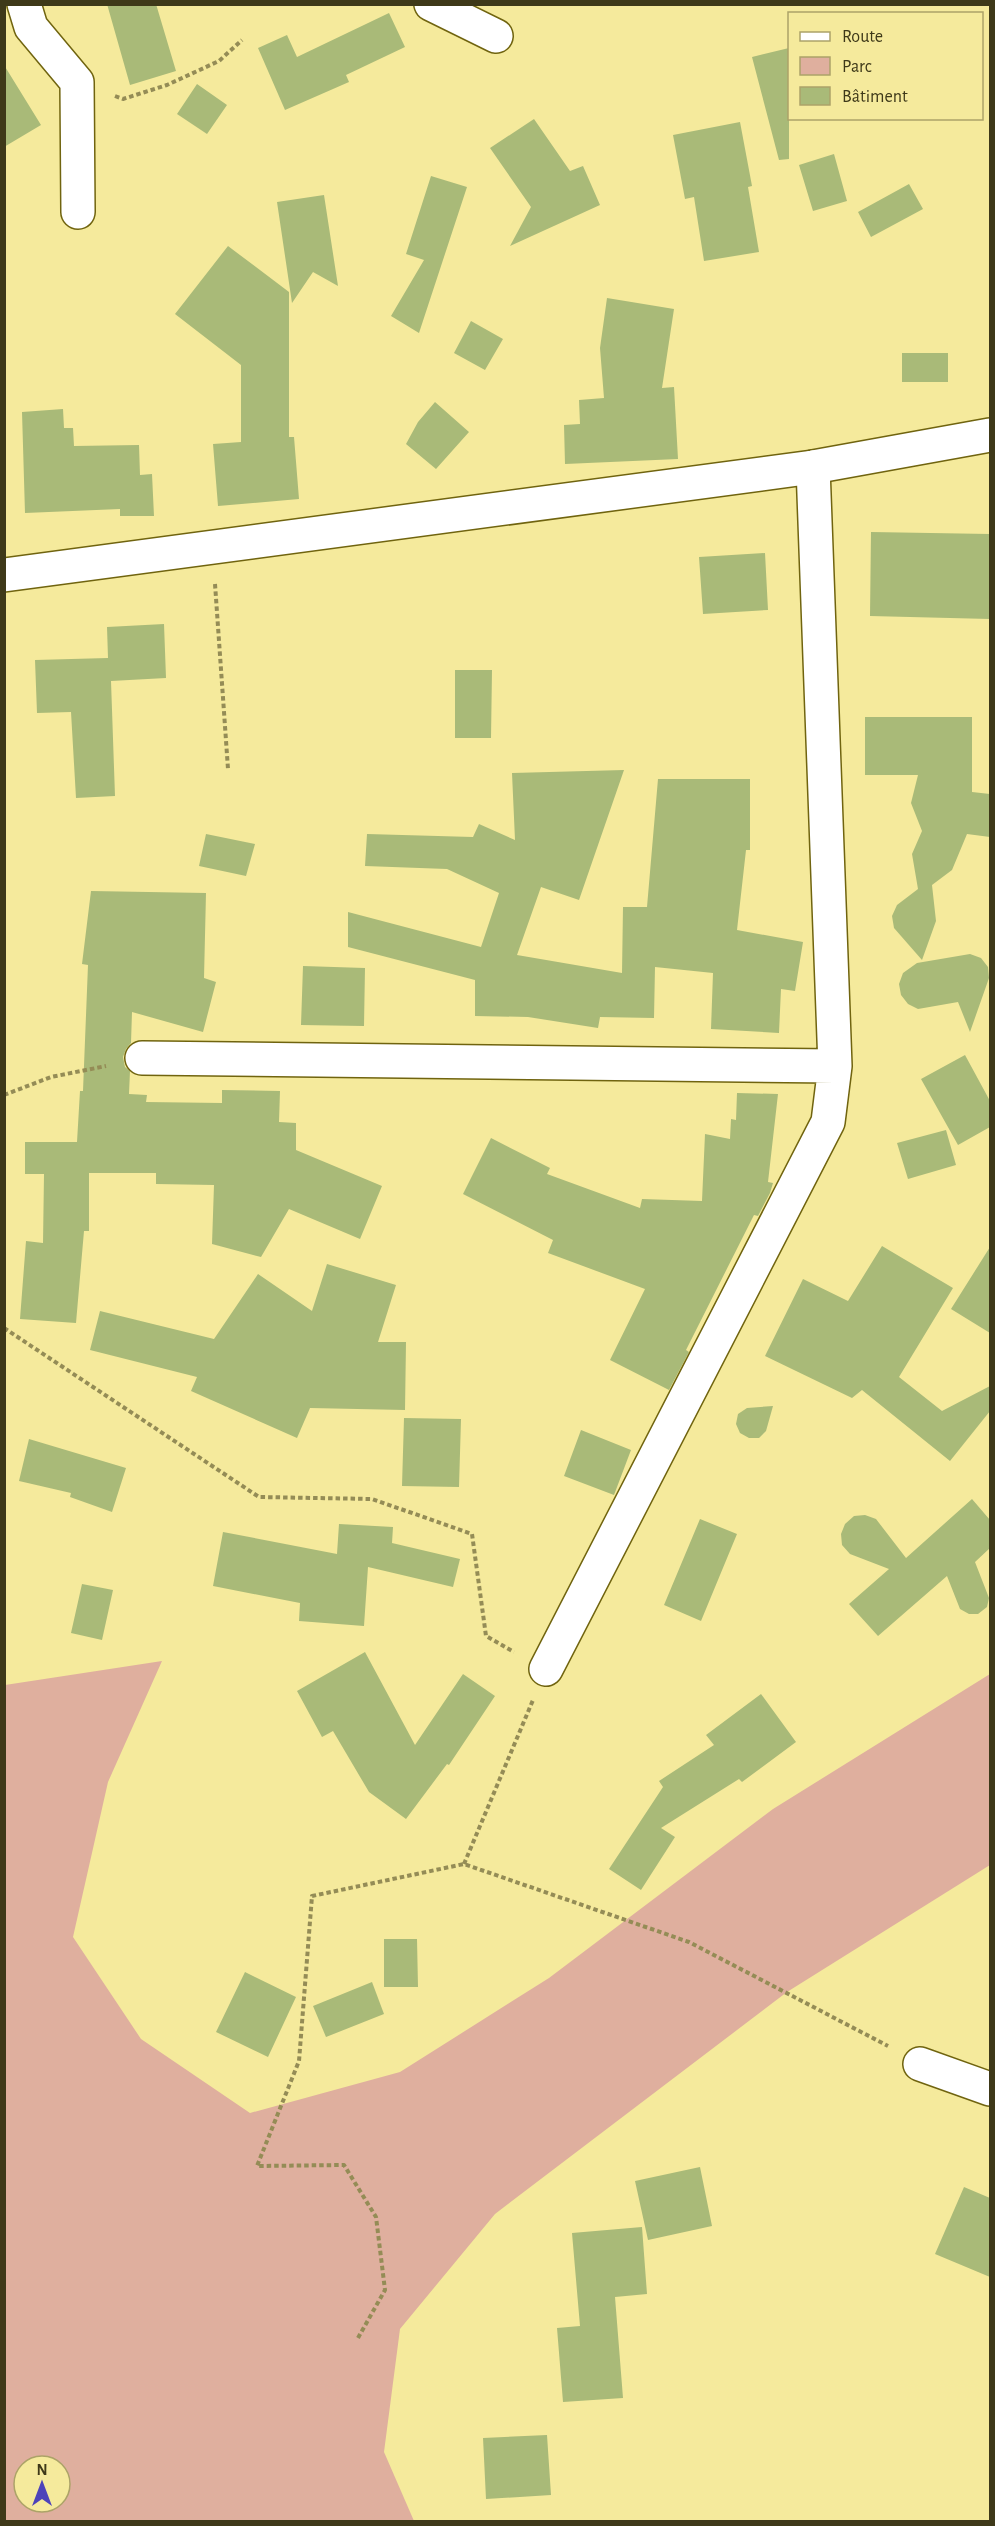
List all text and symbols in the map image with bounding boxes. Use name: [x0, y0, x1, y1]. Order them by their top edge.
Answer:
legend: [788, 12, 983, 120]
text: Route: [842, 28, 883, 46]
text: Parc: [842, 58, 872, 76]
text: Bâtiment: [842, 88, 908, 106]
north arrow: [12, 2454, 72, 2514]
text: N: [36, 2462, 48, 2478]

